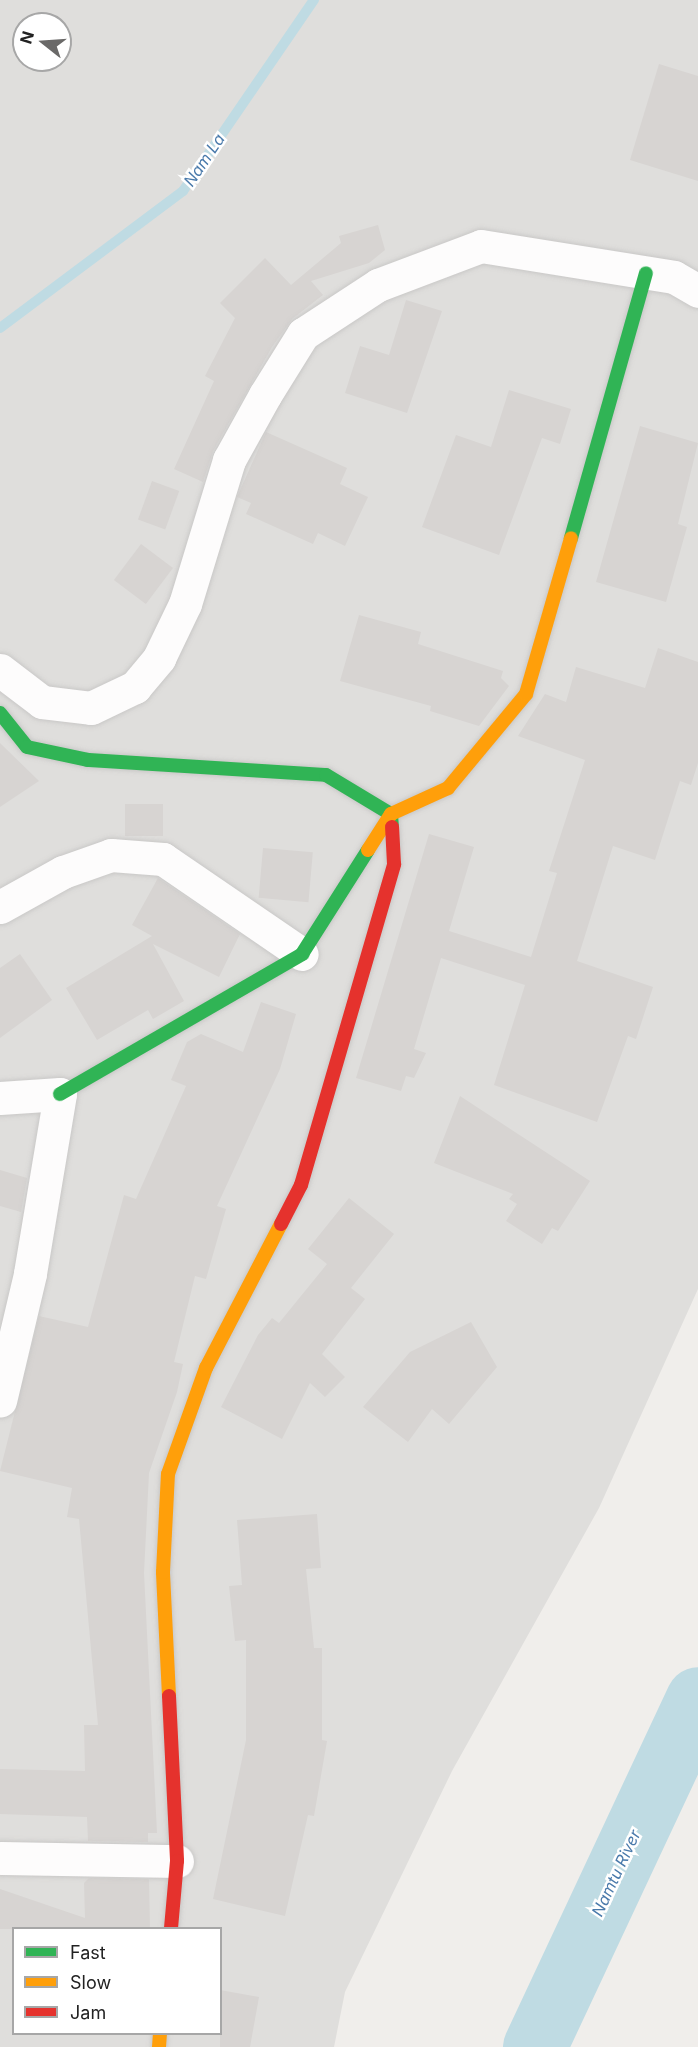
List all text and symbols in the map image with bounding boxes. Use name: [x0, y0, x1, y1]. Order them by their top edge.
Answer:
north arrow: [12, 12, 72, 72]
text: N: [15, 29, 38, 46]
water label: Nam La: [179, 130, 229, 190]
water label: Namtu River: [588, 1827, 644, 1919]
legend: [12, 1927, 222, 2035]
text: Fast: [70, 1942, 106, 1963]
text: Slow: [70, 1972, 111, 1993]
text: Jam: [70, 2002, 106, 2023]

